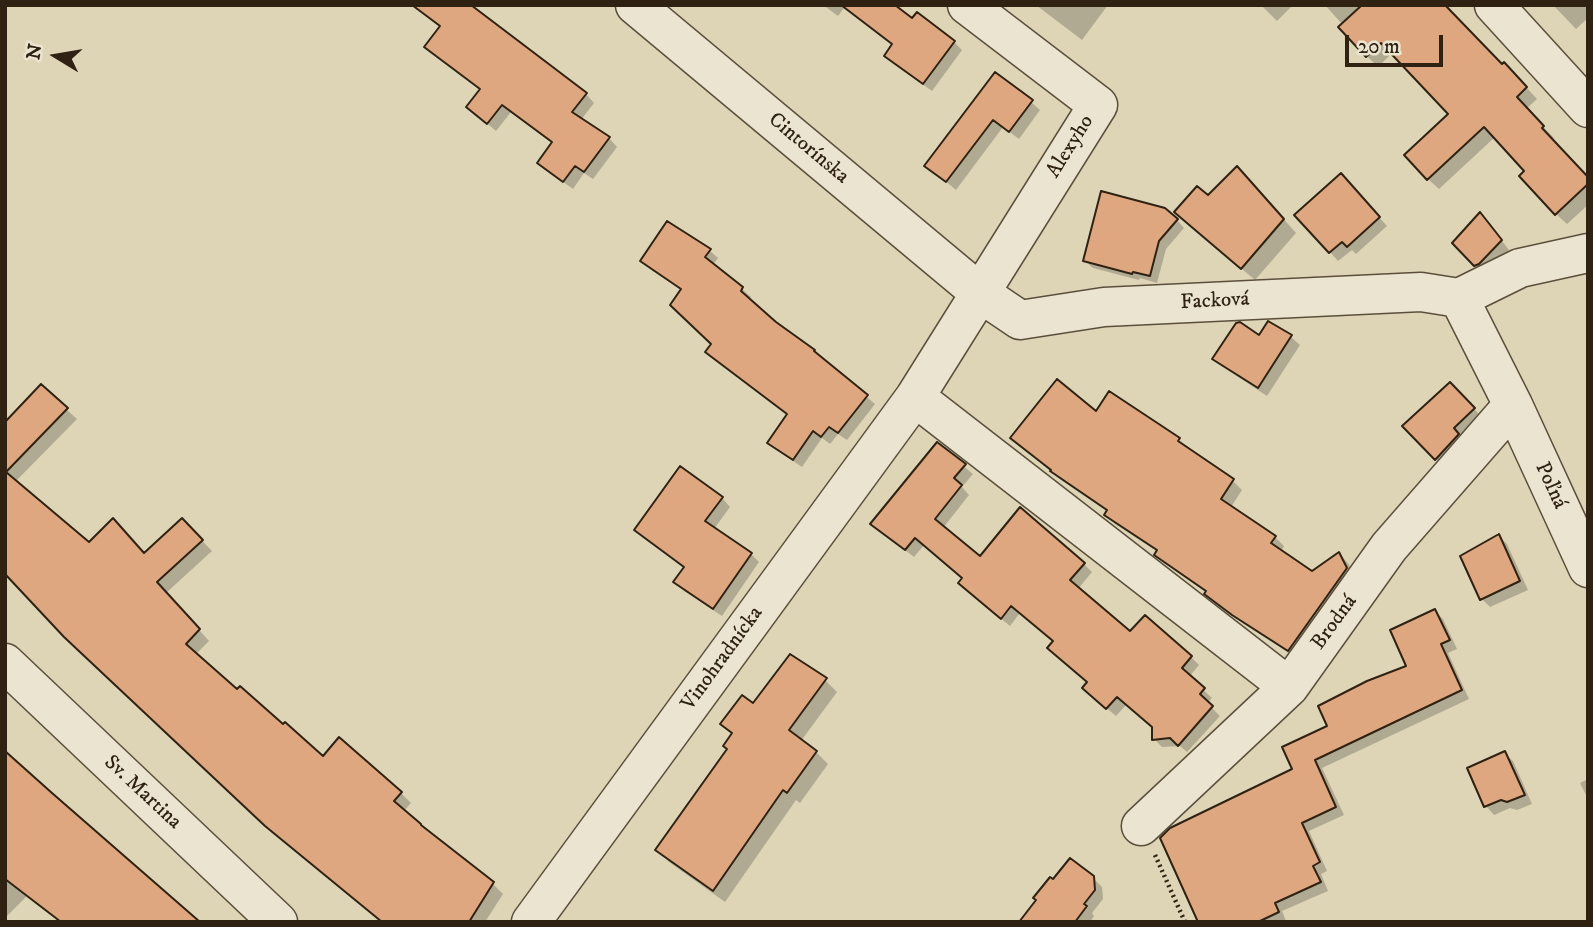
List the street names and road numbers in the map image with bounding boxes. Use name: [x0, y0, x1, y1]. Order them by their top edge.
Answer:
street label: Cintorínska: [763, 108, 853, 190]
street label: Alexyho: [1042, 111, 1100, 183]
street label: Facková: [1180, 288, 1250, 316]
street label: Poľná: [1528, 459, 1572, 513]
street label: Brodná: [1307, 591, 1363, 655]
street label: Vinohradnícka: [677, 602, 769, 716]
street label: Sv. Martina: [98, 751, 186, 835]

